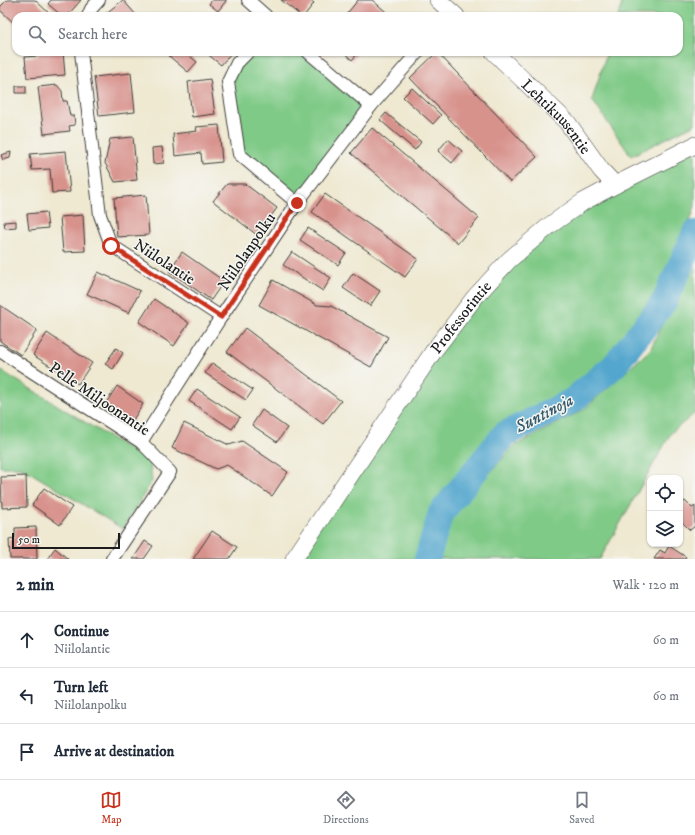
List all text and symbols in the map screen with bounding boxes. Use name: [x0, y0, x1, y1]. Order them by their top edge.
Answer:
search box: [12, 12, 683, 56]
icon: search: [26, 23, 48, 45]
text: Search here: [58, 25, 127, 44]
street label: Lehtikuusentie: [517, 75, 596, 158]
route end: [288, 194, 306, 212]
street label: Niilolanpolku: [214, 209, 280, 294]
street label: Niilolantie: [130, 235, 199, 289]
route start: [102, 237, 120, 255]
street label: Professorintie: [426, 277, 496, 358]
street label: Pelle Miljoonantie: [45, 358, 154, 440]
water label: Suntinoja: [511, 389, 577, 439]
map controls: [647, 475, 683, 547]
button: locate: [647, 475, 683, 511]
button: layers: [647, 511, 683, 547]
scale bar: [12, 531, 120, 550]
text: 50 m: [18, 533, 40, 547]
text: 2 min: [16, 574, 54, 596]
text: Walk · 120 m: [613, 577, 679, 593]
text: Continue: [54, 622, 109, 641]
icon: ahead: [16, 629, 38, 651]
text: 60 m: [653, 632, 679, 648]
text: Niilolantie: [54, 641, 110, 657]
text: Turn left: [54, 678, 108, 697]
icon: left: [16, 685, 38, 707]
text: 60 m: [653, 688, 679, 704]
text: Niilolanpolku: [54, 697, 127, 713]
icon: arrive: [16, 741, 38, 763]
text: Arrive at destination: [54, 742, 174, 761]
tab: Map: [100, 789, 122, 827]
tab: Directions: [323, 789, 369, 827]
tab: Saved: [569, 789, 595, 827]

